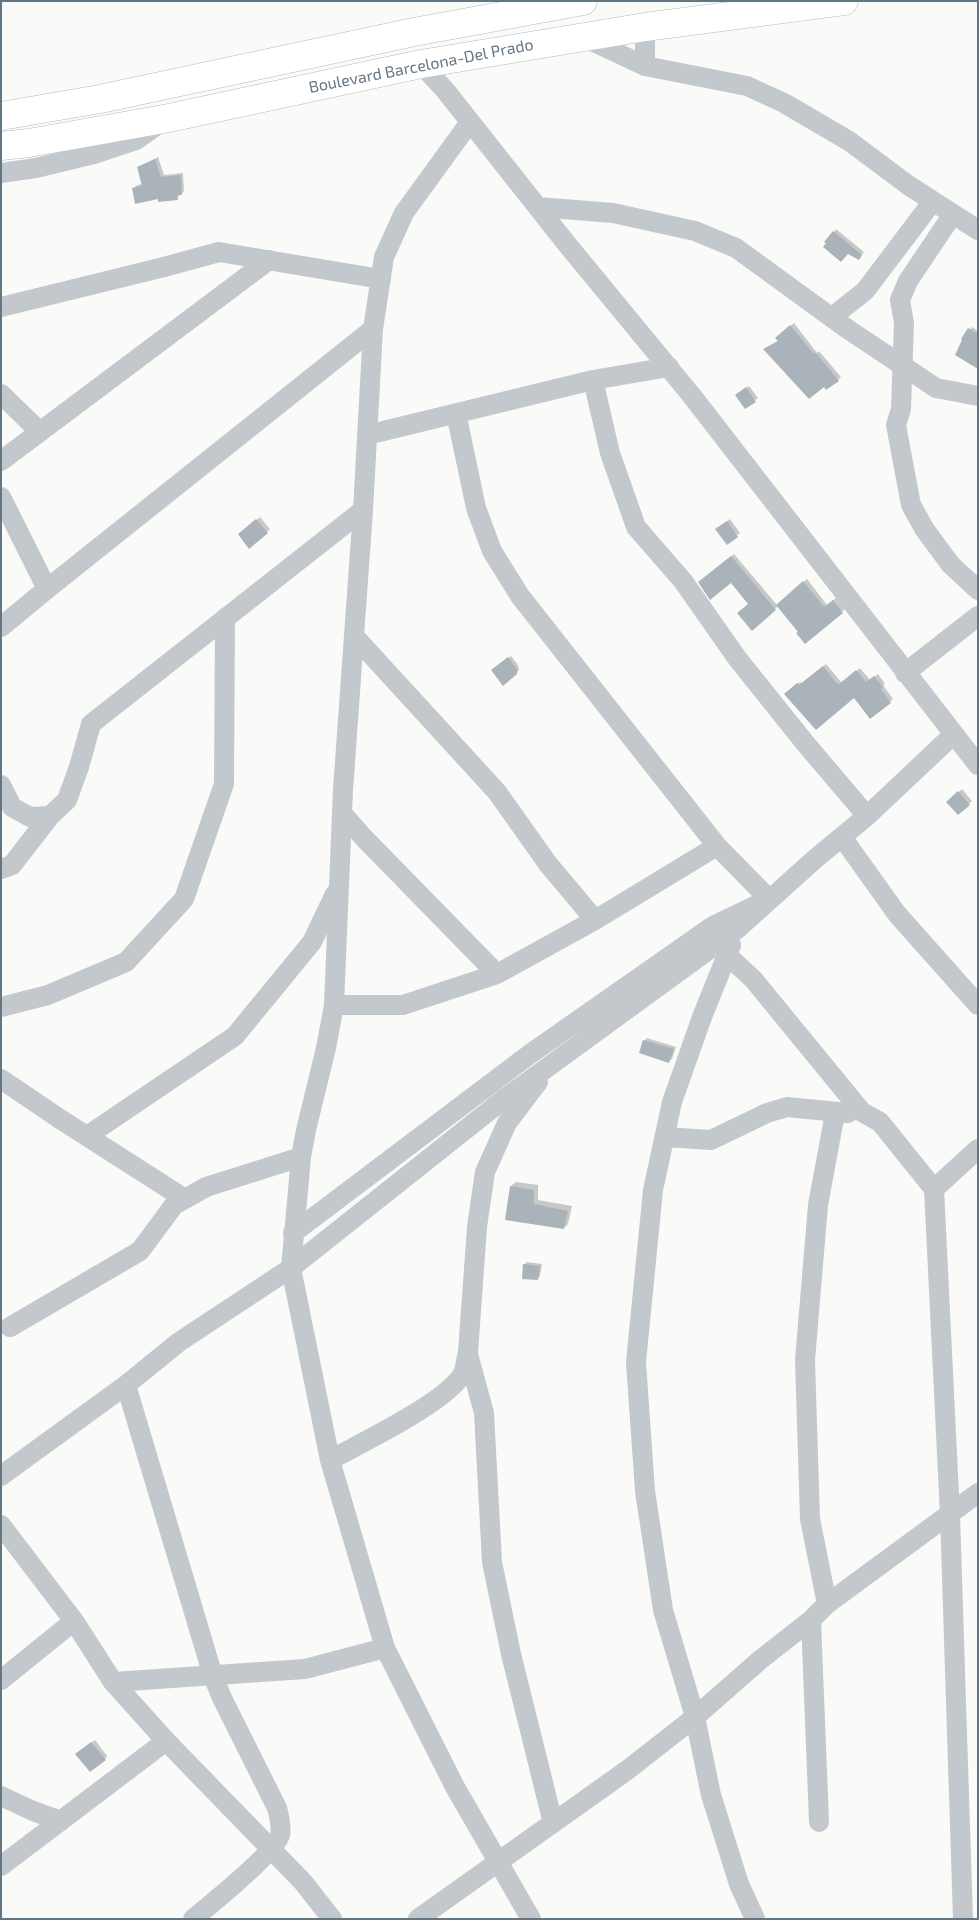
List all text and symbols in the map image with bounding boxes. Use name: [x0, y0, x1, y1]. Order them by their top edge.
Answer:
street label: Boulevard Barcelona-Del Prado: [307, 35, 535, 97]

